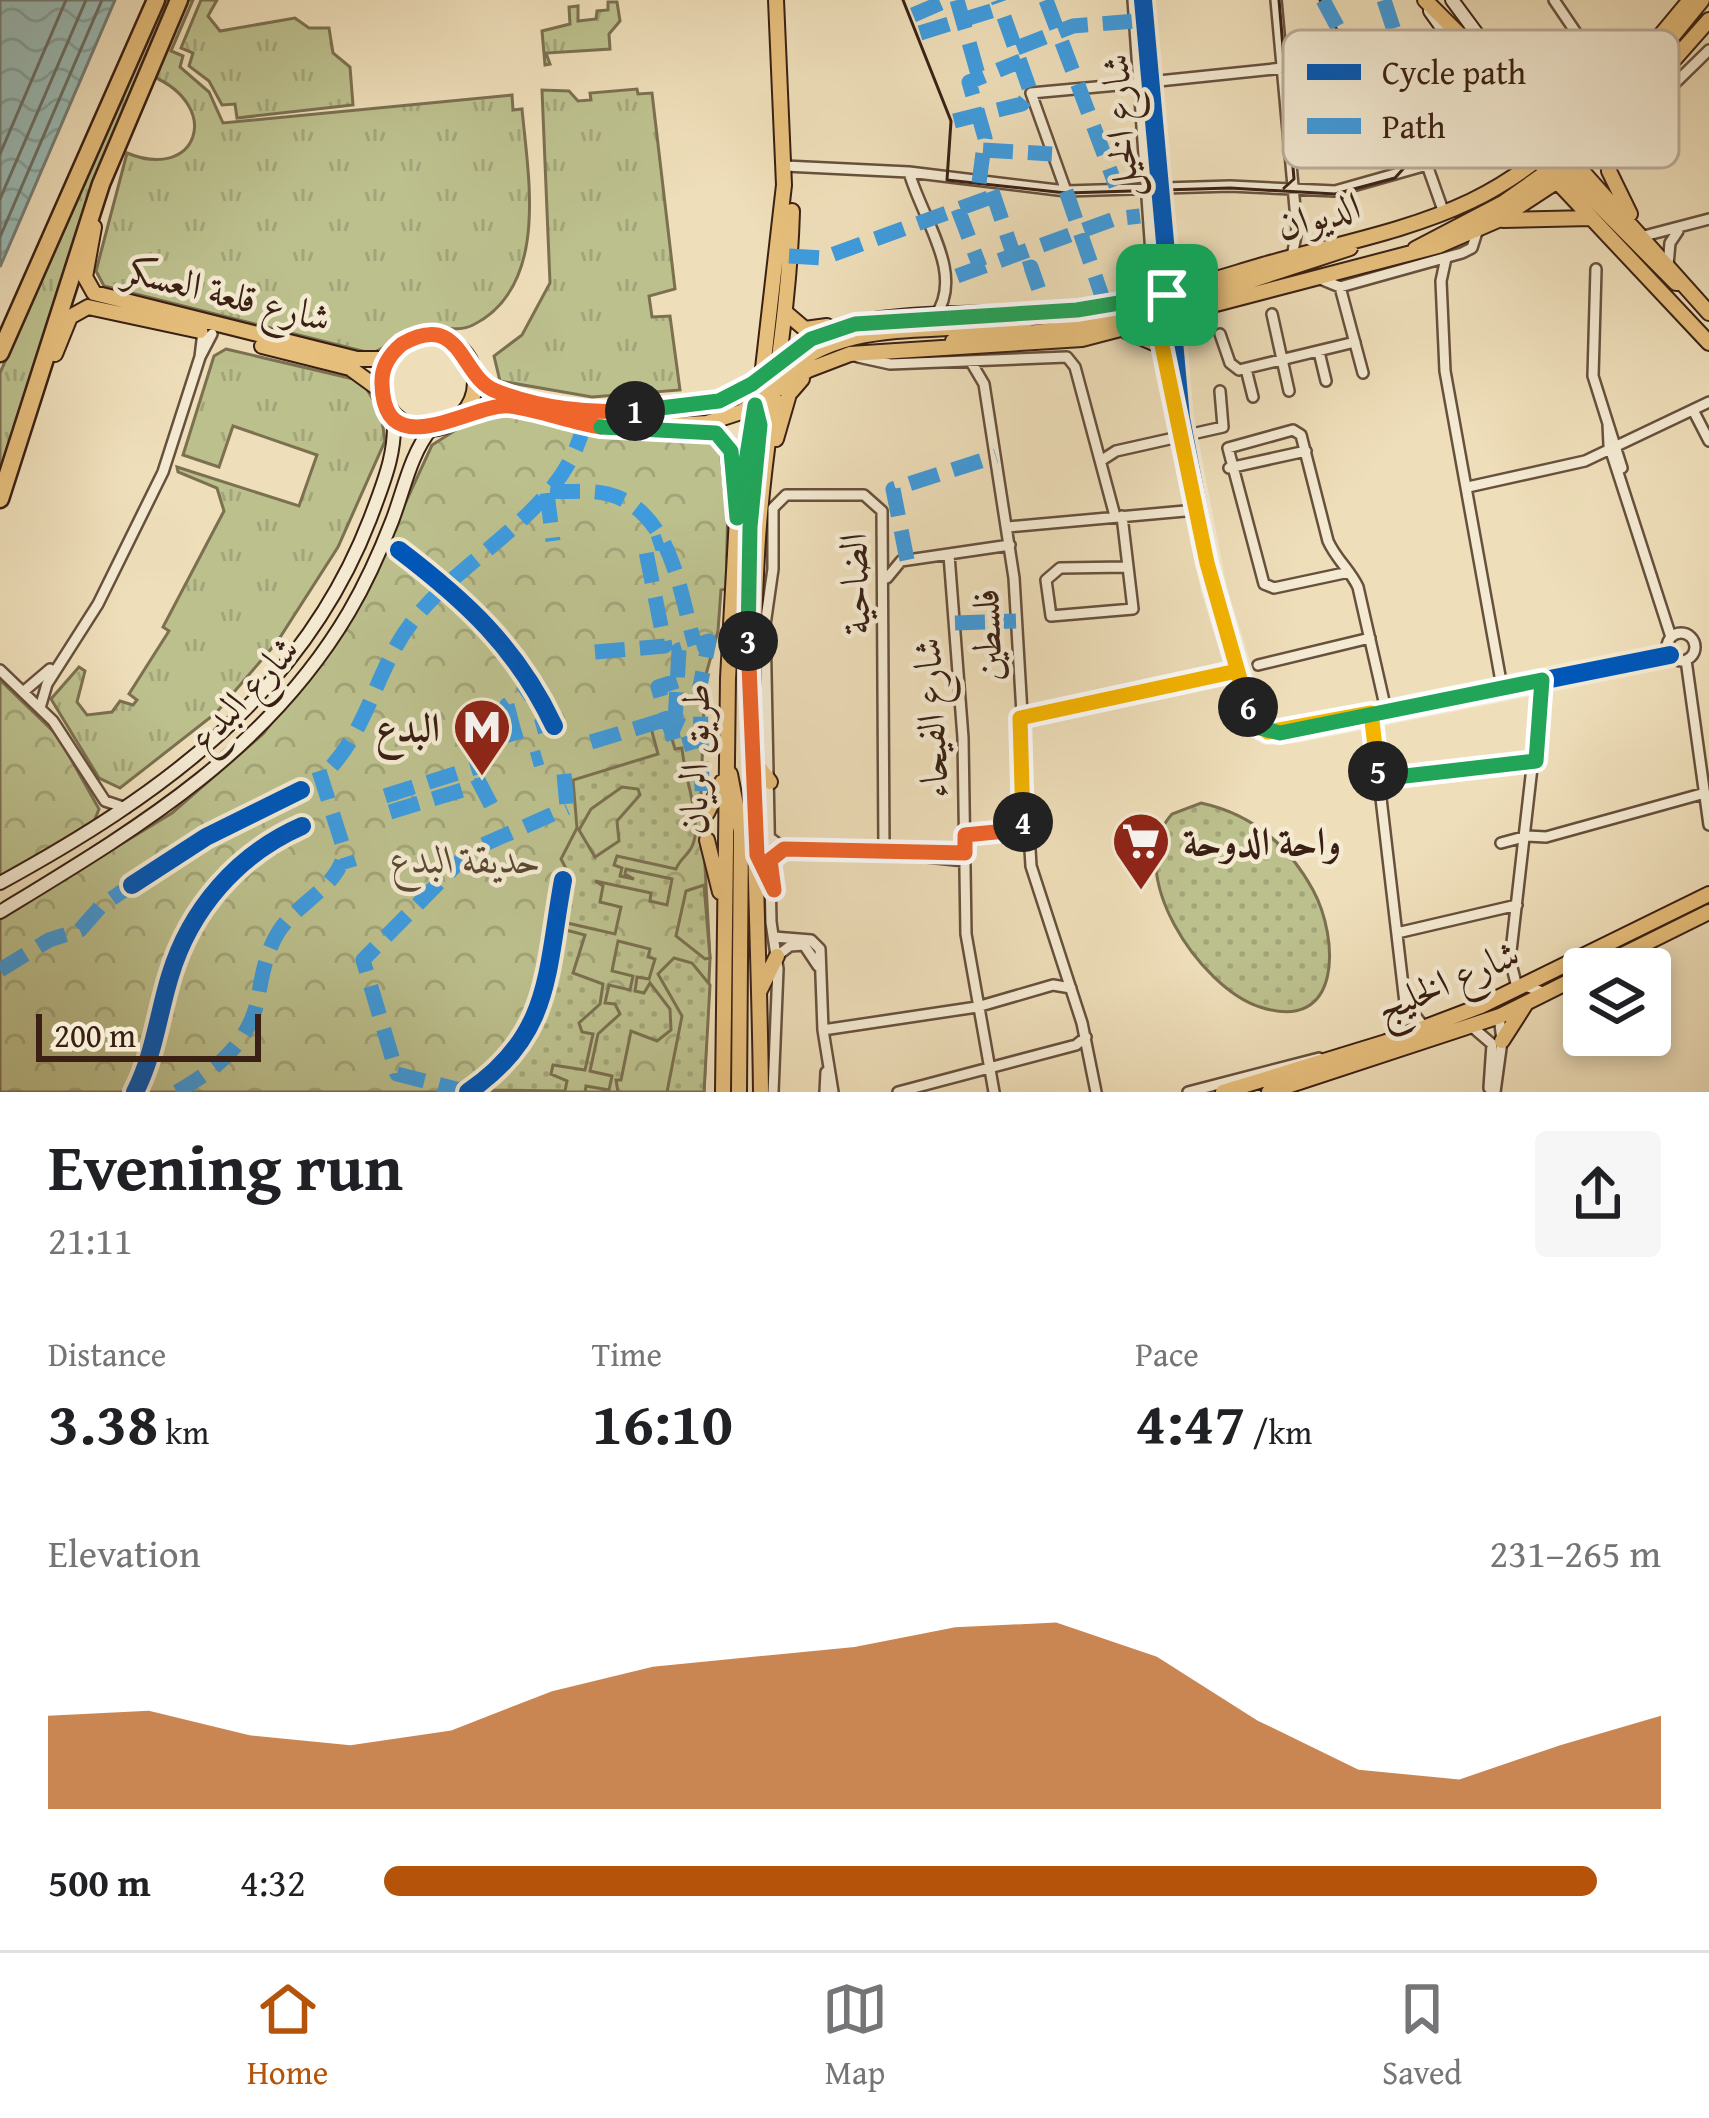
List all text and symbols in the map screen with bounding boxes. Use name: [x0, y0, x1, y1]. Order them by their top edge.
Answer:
legend: [1283, 30, 1679, 168]
text: Cycle path: [1382, 48, 1527, 96]
street label: شارع الخيل: [1085, 52, 1157, 200]
text: Path: [1382, 102, 1446, 150]
street label: الديوان: [1269, 175, 1366, 254]
street label: شارع قلعة العسكر: [114, 238, 337, 350]
pin: [1116, 244, 1218, 346]
icon: arrive: [1134, 262, 1200, 328]
pin: 1: [605, 381, 665, 441]
text: 1: [626, 387, 644, 435]
street label: الضاحية: [823, 532, 884, 636]
street label: فلسطين: [955, 588, 1016, 682]
pin: 3: [718, 611, 778, 671]
text: 3: [739, 617, 757, 665]
street label: شارع البدع: [174, 622, 315, 767]
street label: شارع الفيحاء: [897, 636, 967, 800]
pin: 6: [1218, 677, 1278, 737]
street label: طريق الريان: [664, 683, 723, 835]
text: 6: [1239, 683, 1257, 731]
metro station icon: البدع: [451, 696, 513, 778]
place label: البدع: [376, 698, 440, 760]
pin: 5: [1348, 741, 1408, 801]
text: 5: [1369, 747, 1387, 795]
pin: 4: [993, 792, 1053, 852]
text: 4: [1014, 798, 1032, 846]
supermarket icon: واحة الدوحة: [1110, 810, 1172, 892]
place label: واحة الدوحة: [1183, 812, 1341, 869]
park label: حديقة البدع: [391, 830, 541, 892]
street label: شارع الخليج: [1366, 924, 1530, 1042]
map controls: [1563, 948, 1671, 1056]
button: layers: [1563, 948, 1671, 1056]
scale bar: [36, 1008, 261, 1061]
text: 200 m: [54, 1011, 136, 1059]
text: Evening run: [48, 1117, 403, 1214]
button: share: [1535, 1131, 1661, 1257]
text: 21:11: [48, 1211, 133, 1268]
text: Distance: [48, 1330, 166, 1378]
text: Time: [592, 1330, 662, 1378]
text: Pace: [1135, 1330, 1199, 1378]
text: 3.38: [48, 1378, 158, 1466]
text: 16:10: [592, 1378, 733, 1466]
text: 4:47: [1135, 1378, 1246, 1466]
text: km: [158, 1408, 209, 1456]
text: /km: [1246, 1408, 1312, 1456]
text: Elevation: [48, 1524, 201, 1581]
text: 231–265 m: [1489, 1524, 1661, 1581]
text: 500 m: [48, 1853, 151, 1910]
text: 4:32: [240, 1853, 306, 1910]
tab: Home: [247, 1976, 328, 2096]
tab: Map: [822, 1976, 888, 2096]
tab: Saved: [1382, 1976, 1462, 2096]

